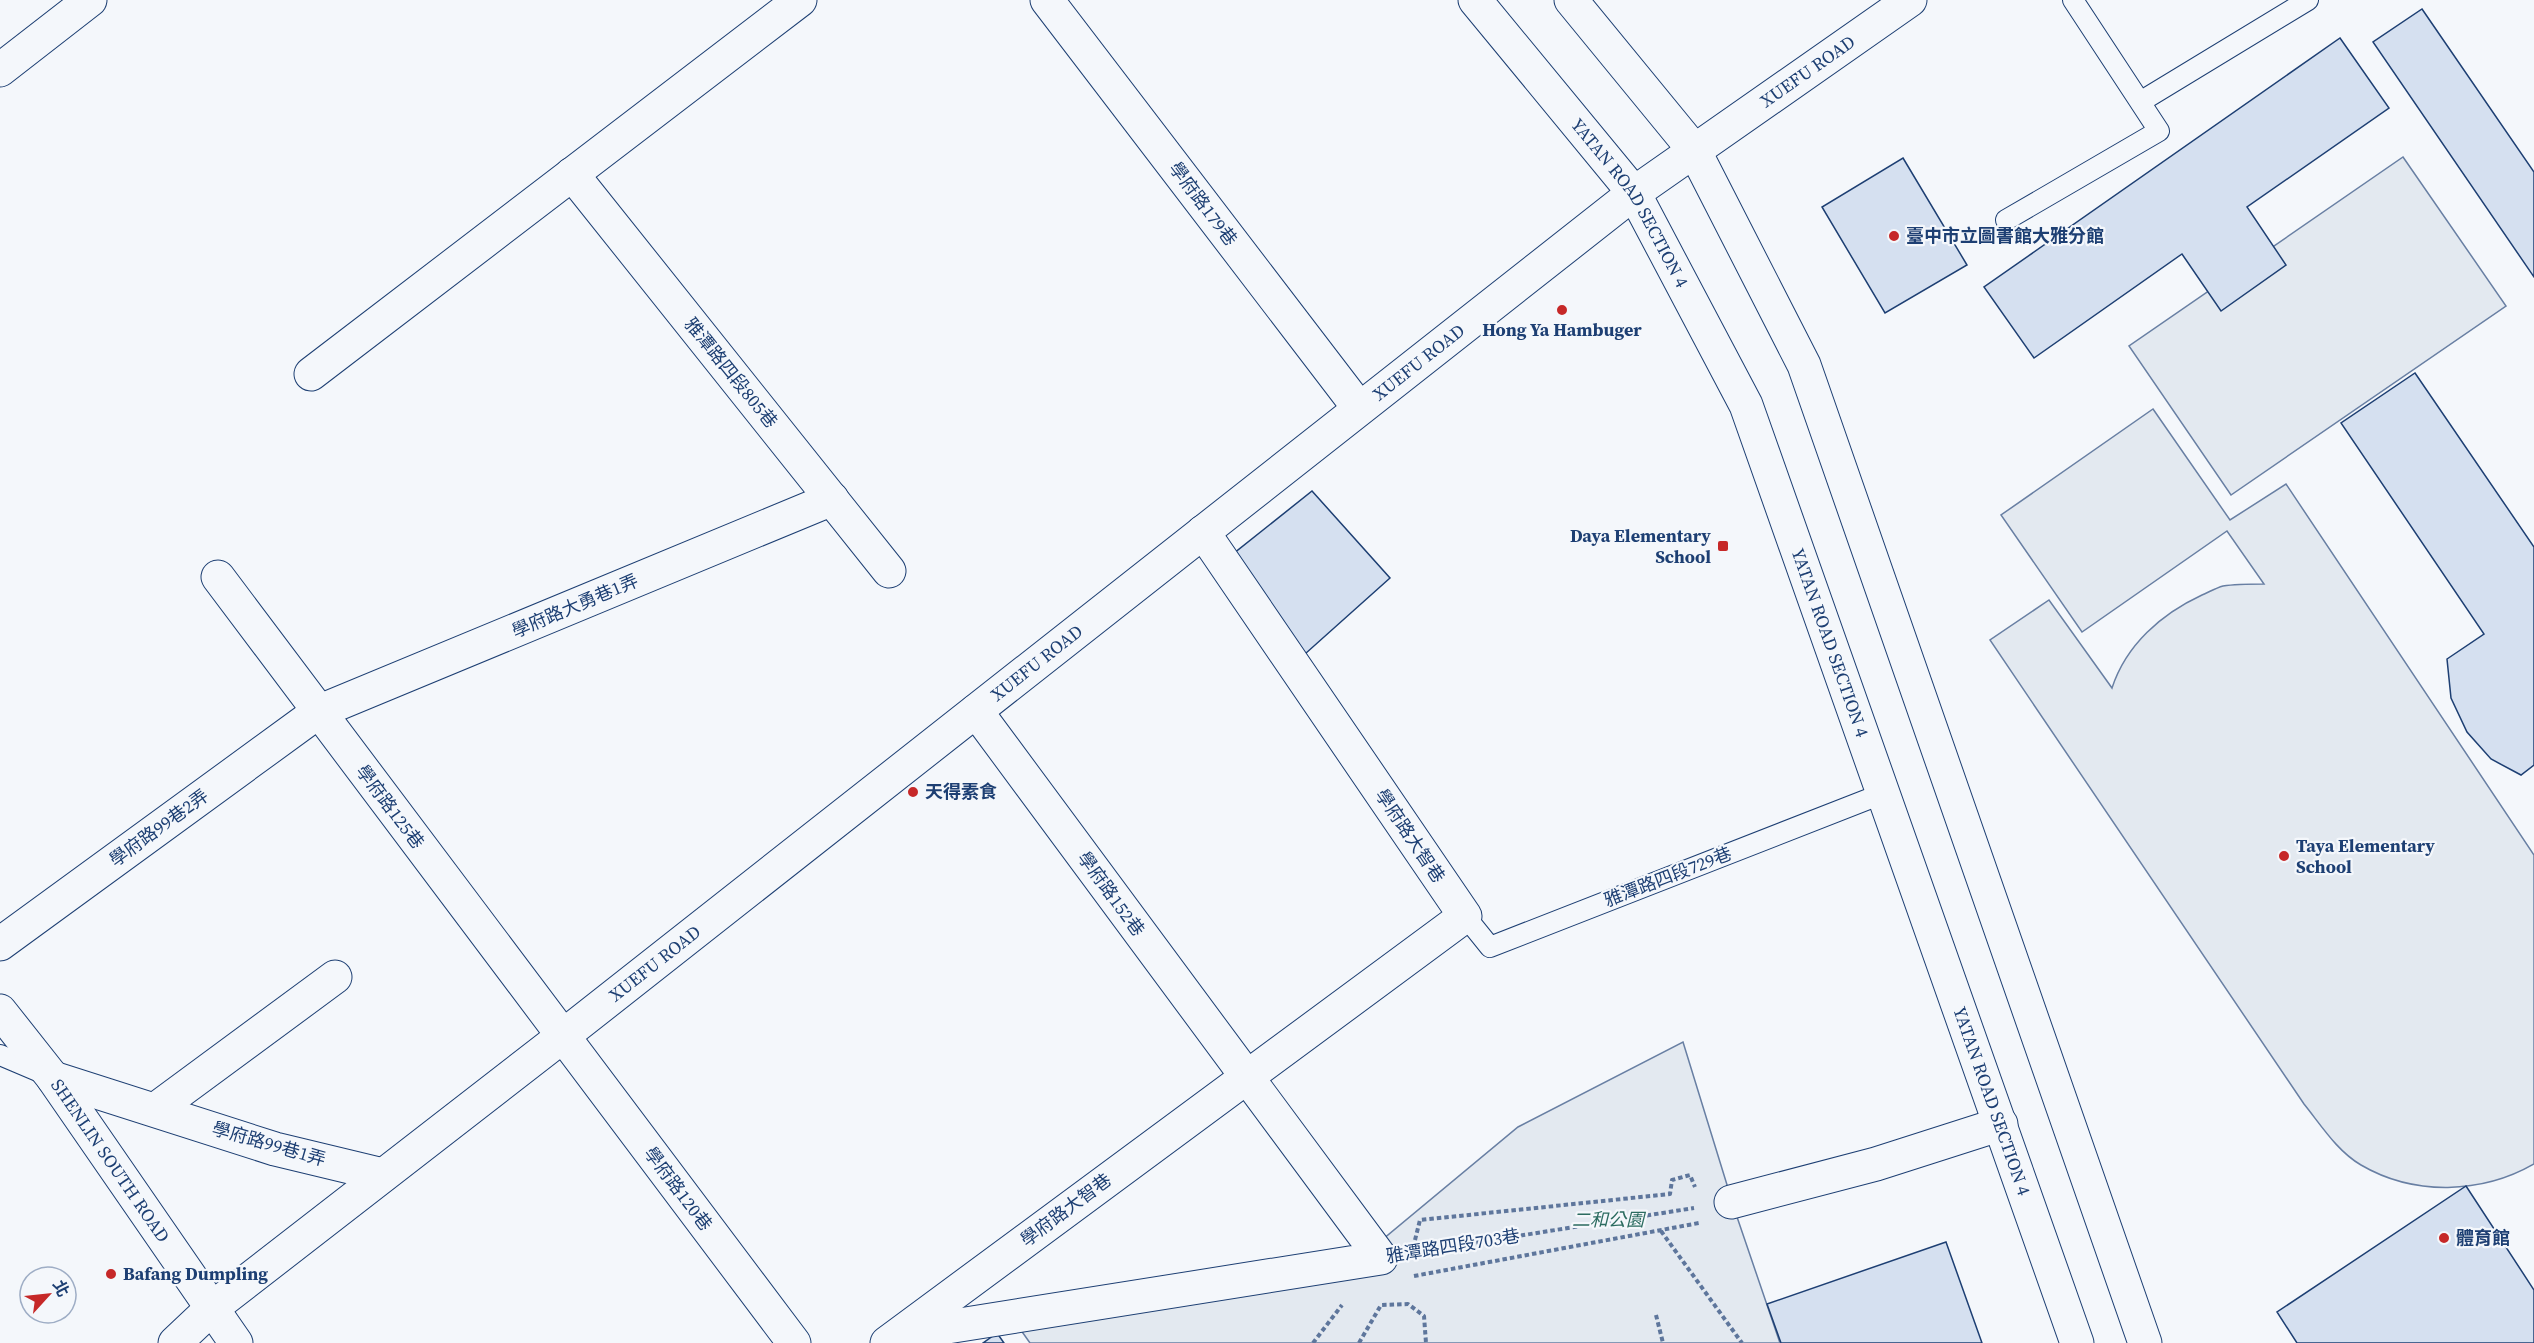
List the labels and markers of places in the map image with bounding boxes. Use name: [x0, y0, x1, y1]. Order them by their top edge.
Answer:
place label: 臺中市立圖書館大雅分館: [1906, 223, 2104, 248]
marker: 臺中市立圖書館大雅分館: [1887, 229, 1901, 243]
marker: Hong Ya Hambuger: [1555, 303, 1569, 317]
place label: Hong Ya Hambuger: [1482, 317, 1642, 342]
place label: Daya Elementary School: [1570, 523, 1711, 569]
marker: Daya Elementary School: [1716, 539, 1730, 553]
place label: 天得素食: [925, 779, 997, 804]
marker: 天得素食: [906, 785, 920, 799]
place label: Taya Elementary School: [2296, 833, 2435, 879]
marker: Taya Elementary School: [2277, 849, 2291, 863]
place label: 體育館: [2456, 1225, 2510, 1250]
marker: 體育館: [2437, 1231, 2451, 1245]
place label: Bafang Dumpling: [123, 1261, 268, 1286]
marker: Bafang Dumpling: [104, 1267, 118, 1281]

